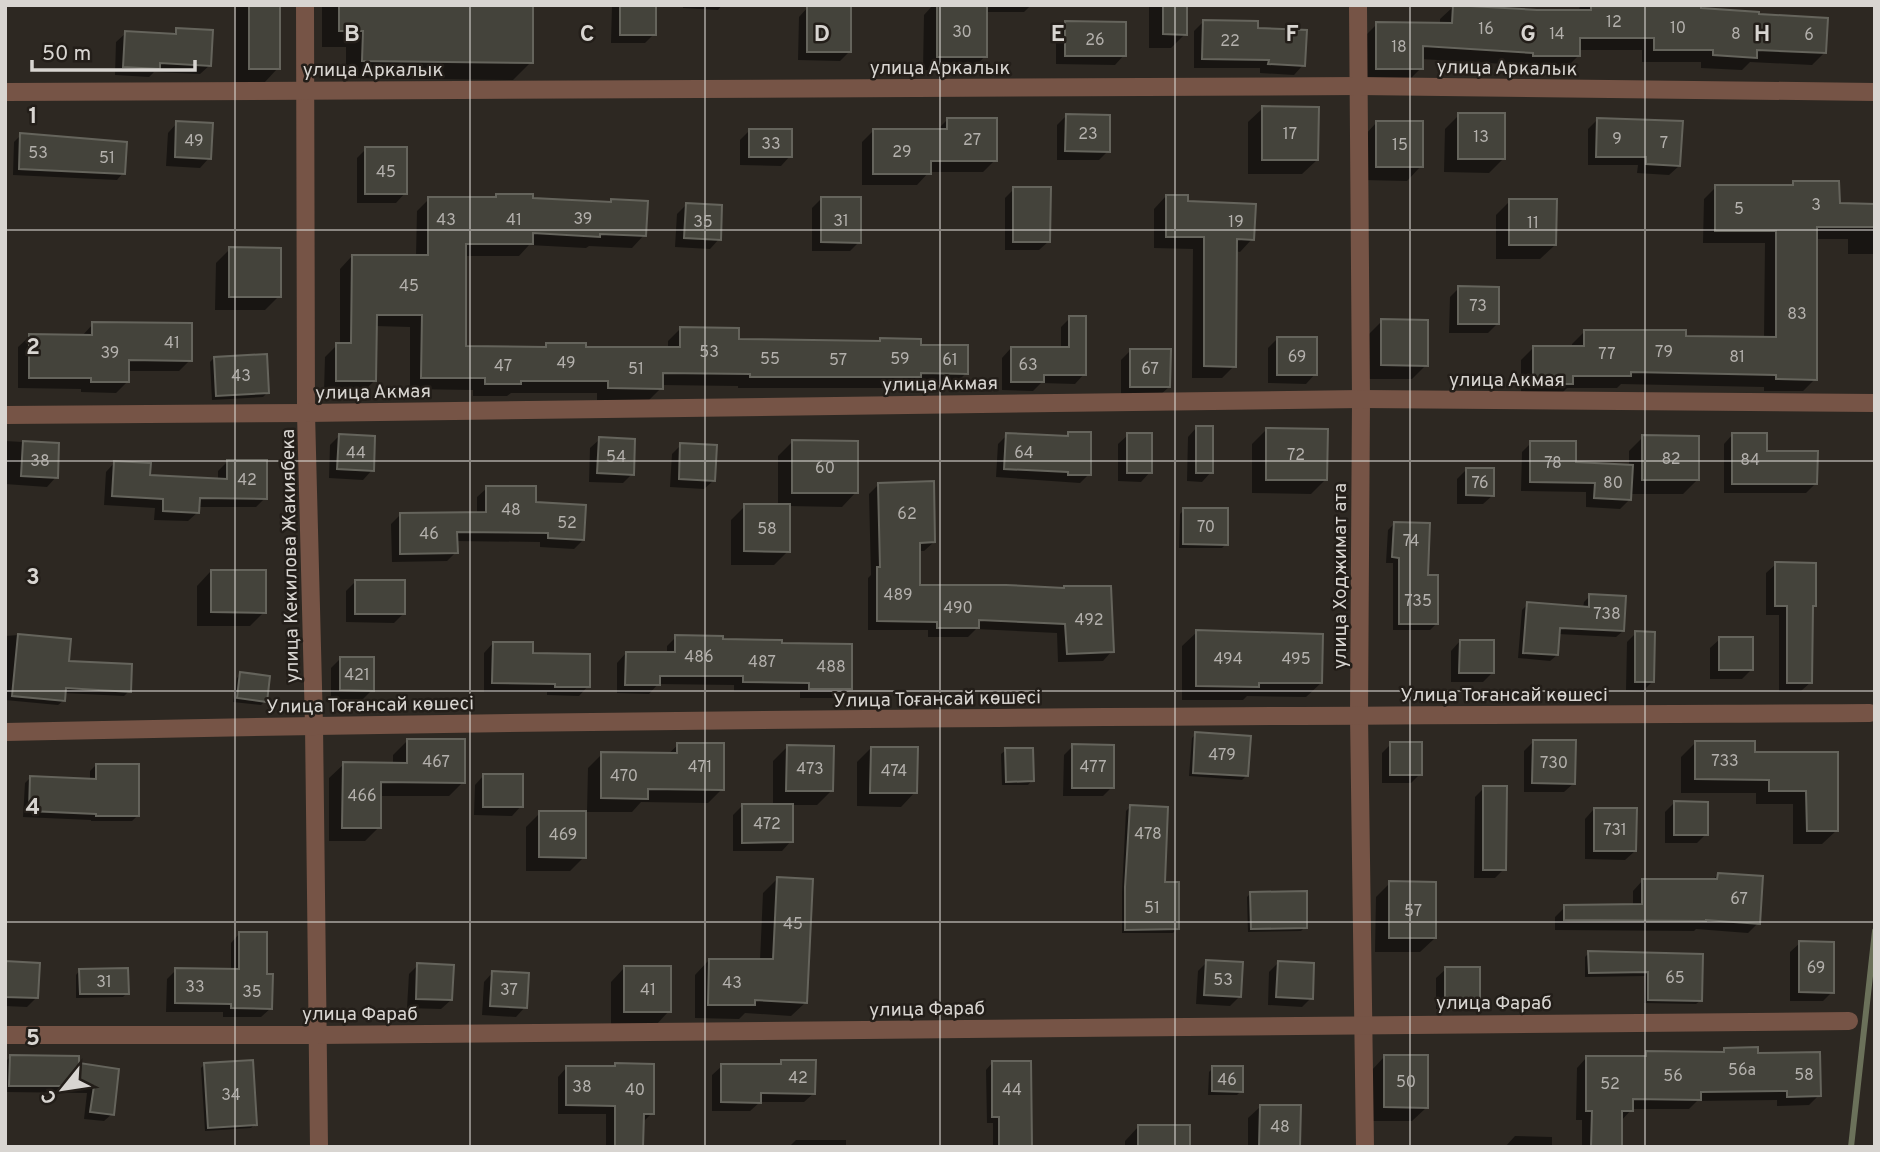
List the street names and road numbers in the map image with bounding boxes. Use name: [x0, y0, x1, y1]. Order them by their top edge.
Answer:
street label: улица Аркалык: [1436, 56, 1578, 82]
street label: улица Аркалык: [870, 57, 1011, 81]
street label: улица Аркалык: [303, 59, 444, 83]
street label: улица Акмая: [1449, 369, 1565, 393]
street label: улица Акмая: [882, 372, 998, 398]
street label: улица Акмая: [315, 380, 431, 406]
street label: улица Кекилова Жакиябека: [277, 429, 305, 683]
street label: улица Ходжимат ата: [1329, 483, 1353, 669]
street label: Улица Тоғансай көшесі: [1400, 684, 1608, 708]
street label: Улица Тоғансай көшесі: [833, 686, 1041, 714]
street label: Улица Тоғансай көшесі: [266, 692, 474, 720]
street label: улица Фараб: [1436, 992, 1552, 1016]
street label: улица Фараб: [869, 997, 985, 1023]
street label: улица Фараб: [302, 1003, 418, 1027]

